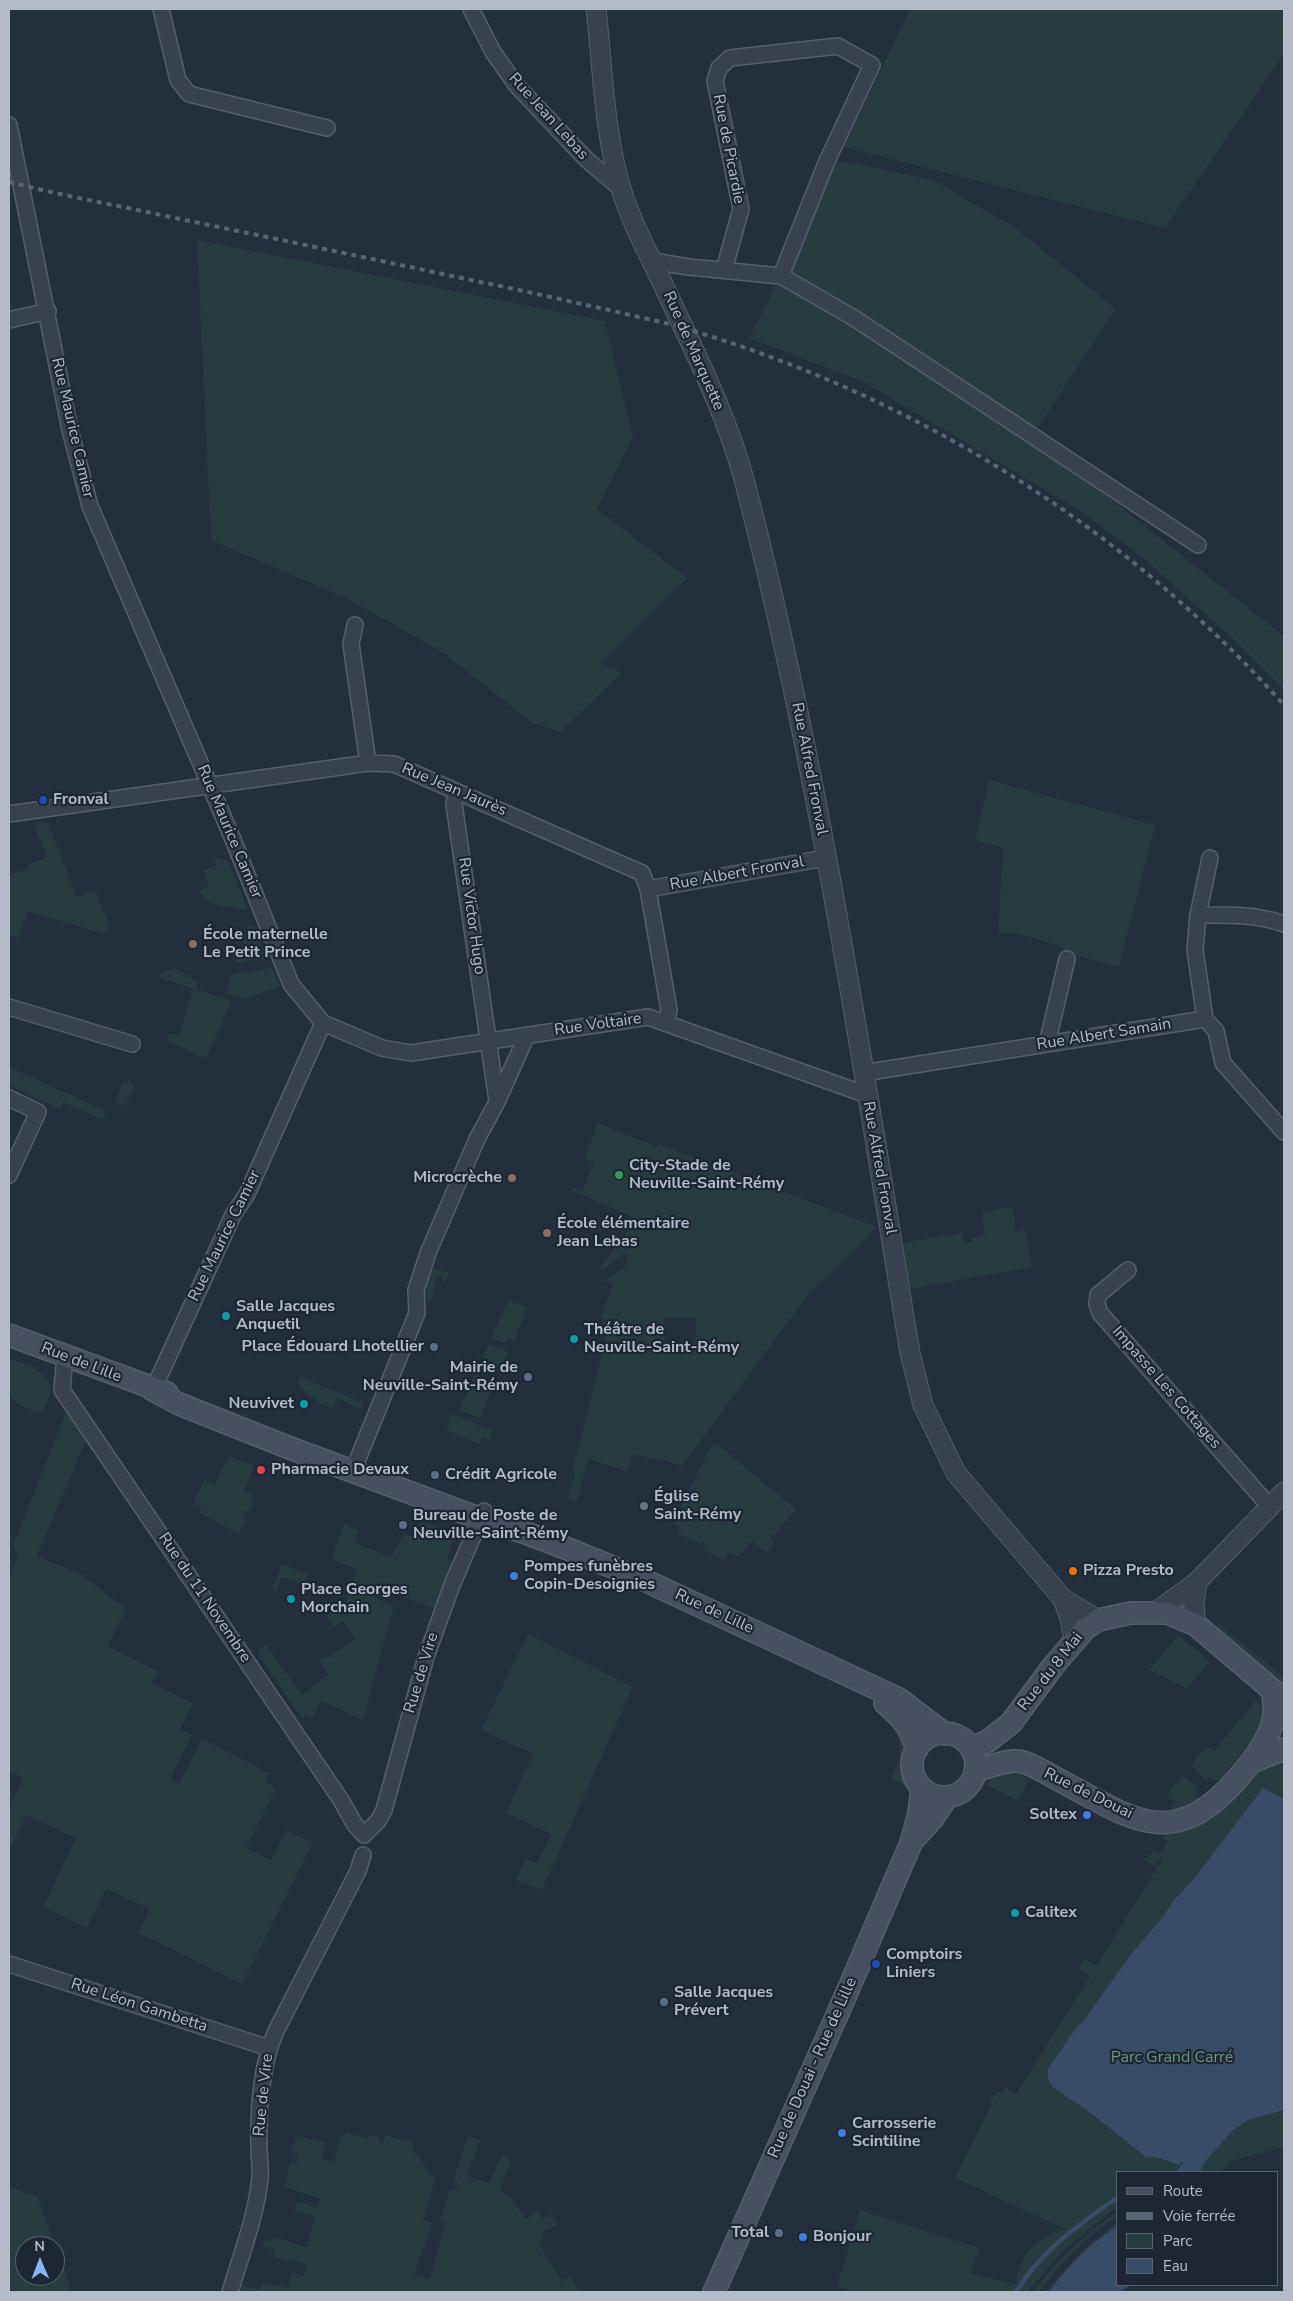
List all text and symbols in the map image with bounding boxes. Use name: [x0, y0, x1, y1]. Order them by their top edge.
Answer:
street label: Rue Jean Lebas: [504, 70, 592, 164]
street label: Rue de Picardie: [708, 93, 748, 205]
street label: Rue de Marquette: [658, 289, 728, 413]
street label: Rue Maurice Camier: [47, 356, 97, 500]
street label: Rue Alfred Fronval: [787, 701, 831, 837]
street label: Rue Jean Jaurès: [399, 759, 509, 821]
street label: Rue Maurice Camier: [192, 762, 266, 902]
place label: Fronval: [53, 790, 109, 810]
marker: Fronval: [37, 794, 49, 806]
street label: Rue Albert Fronval: [668, 853, 806, 895]
street label: Rue Victor Hugo: [453, 856, 489, 976]
place label: École maternelle Le Petit Prince: [203, 925, 328, 963]
marker: École maternelle Le Petit Prince: [187, 938, 199, 950]
street label: Rue Voltaire: [553, 1009, 643, 1041]
street label: Rue Albert Samain: [1035, 1015, 1173, 1055]
street label: Rue Alfred Fronval: [858, 1100, 900, 1236]
place label: City-Stade de Neuville-Saint-Rémy: [629, 1156, 784, 1194]
street label: Rue Maurice Camier: [185, 1167, 265, 1305]
place label: Microcrèche: [413, 1168, 502, 1188]
marker: City-Stade de Neuville-Saint-Rémy: [613, 1169, 625, 1181]
marker: Microcrèche: [506, 1172, 518, 1184]
place label: École élémentaire Jean Lebas: [557, 1214, 689, 1252]
marker: École élémentaire Jean Lebas: [541, 1227, 553, 1239]
place label: Salle Jacques Anquetil: [236, 1297, 335, 1335]
marker: Salle Jacques Anquetil: [220, 1310, 232, 1322]
place label: Théâtre de Neuville-Saint-Rémy: [584, 1320, 739, 1358]
street label: Impasse Les Cottages: [1107, 1323, 1225, 1453]
marker: Théâtre de Neuville-Saint-Rémy: [568, 1333, 580, 1345]
place label: Place Édouard Lhotellier: [241, 1337, 424, 1357]
street label: Rue de Lille: [38, 1339, 124, 1387]
marker: Place Édouard Lhotellier: [428, 1341, 440, 1353]
place label: Mairie de Neuville-Saint-Rémy: [363, 1358, 518, 1396]
marker: Mairie de Neuville-Saint-Rémy: [522, 1371, 534, 1383]
place label: Neuvivet: [229, 1394, 294, 1414]
marker: Neuvivet: [298, 1398, 310, 1410]
place label: Pharmacie Devaux: [271, 1460, 409, 1480]
marker: Pharmacie Devaux: [255, 1464, 267, 1476]
place label: Crédit Agricole: [445, 1465, 557, 1485]
marker: Crédit Agricole: [429, 1469, 441, 1481]
place label: Église Saint-Rémy: [654, 1487, 741, 1525]
marker: Église Saint-Rémy: [638, 1500, 650, 1512]
place label: Bureau de Poste de Neuville-Saint-Rémy: [413, 1506, 568, 1544]
marker: Bureau de Poste de Neuville-Saint-Rémy: [397, 1519, 409, 1531]
street label: Rue du 11 Novembre: [153, 1529, 255, 1667]
place label: Pompes funèbres Copin-Desoignies: [524, 1557, 655, 1595]
place label: Pizza Presto: [1083, 1561, 1174, 1581]
marker: Pizza Presto: [1067, 1565, 1079, 1577]
marker: Pompes funèbres Copin-Desoignies: [508, 1570, 520, 1582]
place label: Place Georges Morchain: [301, 1580, 408, 1618]
street label: Rue de Lille: [672, 1585, 756, 1639]
marker: Place Georges Morchain: [285, 1593, 297, 1605]
street label: Rue du 8 Mai: [1014, 1629, 1088, 1715]
street label: Rue de Vire: [401, 1630, 443, 1716]
street label: Rue de Douai: [1041, 1764, 1135, 1824]
place label: Soltex: [1029, 1805, 1077, 1825]
marker: Soltex: [1081, 1809, 1093, 1821]
place label: Calitex: [1025, 1903, 1077, 1923]
marker: Calitex: [1009, 1907, 1021, 1919]
place label: Comptoirs Liniers: [886, 1945, 962, 1983]
marker: Comptoirs Liniers: [870, 1958, 882, 1970]
street label: Rue Léon Gambetta: [68, 1975, 210, 2037]
street label: Rue de Douai - Rue de Lille: [764, 1975, 862, 2161]
place label: Salle Jacques Prévert: [674, 1983, 773, 2021]
marker: Salle Jacques Prévert: [658, 1996, 670, 2008]
park label: Parc Grand Carré: [1111, 2048, 1233, 2068]
street label: Rue de Vire: [250, 2053, 278, 2137]
place label: Carrosserie Scintiline: [852, 2114, 936, 2152]
marker: Carrosserie Scintiline: [836, 2127, 848, 2139]
legend: [1116, 2171, 1278, 2286]
text: Route: [1163, 2181, 1203, 2201]
text: Voie ferrée: [1163, 2206, 1235, 2226]
place label: Total: [731, 2223, 769, 2243]
marker: Total: [773, 2227, 785, 2239]
place label: Bonjour: [813, 2227, 871, 2247]
marker: Bonjour: [797, 2231, 809, 2243]
text: Parc: [1163, 2231, 1192, 2251]
north arrow: [15, 2236, 65, 2286]
text: N: [34, 2237, 45, 2256]
text: Eau: [1163, 2256, 1188, 2276]

